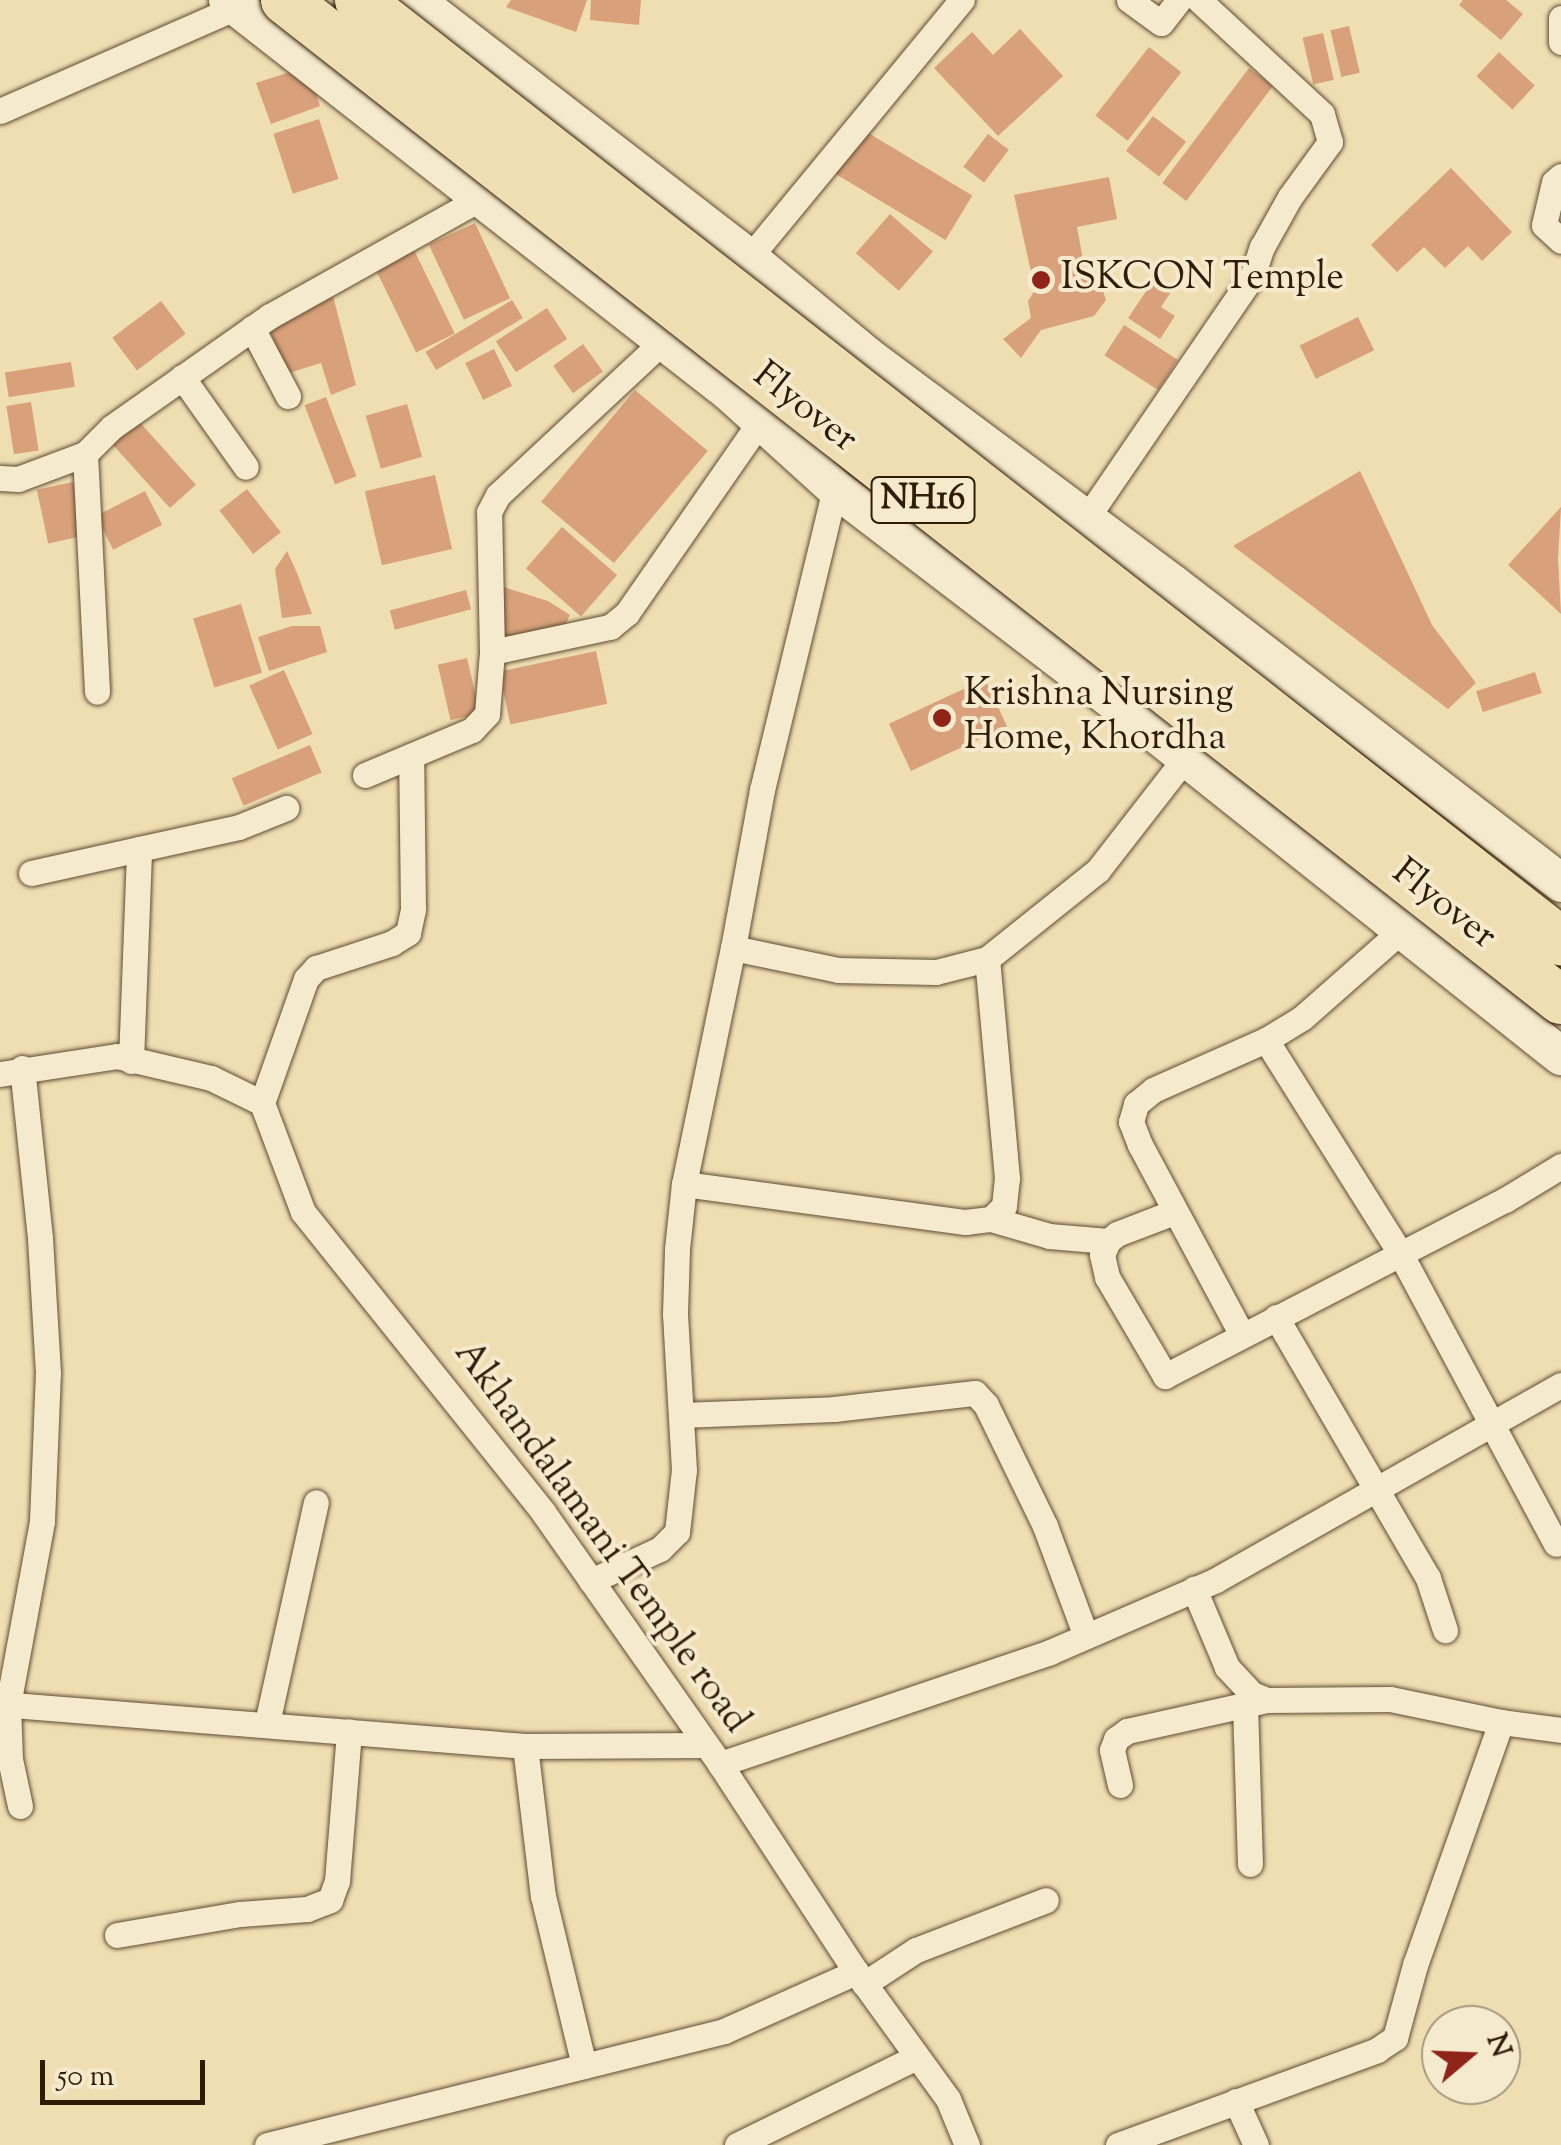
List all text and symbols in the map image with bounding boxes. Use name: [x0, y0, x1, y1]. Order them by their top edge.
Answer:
place label: ISKCON Temple: [1061, 257, 1344, 303]
marker: ISKCON Temple: [1030, 269, 1052, 291]
street label: Flyover: [743, 354, 865, 464]
road number: NH16: [870, 470, 976, 530]
place label: Krishna Nursing Home, Khordha: [964, 673, 1234, 762]
marker: Krishna Nursing Home, Khordha: [929, 705, 955, 731]
street label: Flyover: [1382, 851, 1504, 961]
street label: Akhandalamani Temple road: [442, 1333, 758, 1743]
north arrow: [1421, 2005, 1521, 2105]
text: N: [1475, 2029, 1520, 2063]
scale bar: [45, 2040, 210, 2102]
text: 50 m: [57, 2056, 114, 2099]

